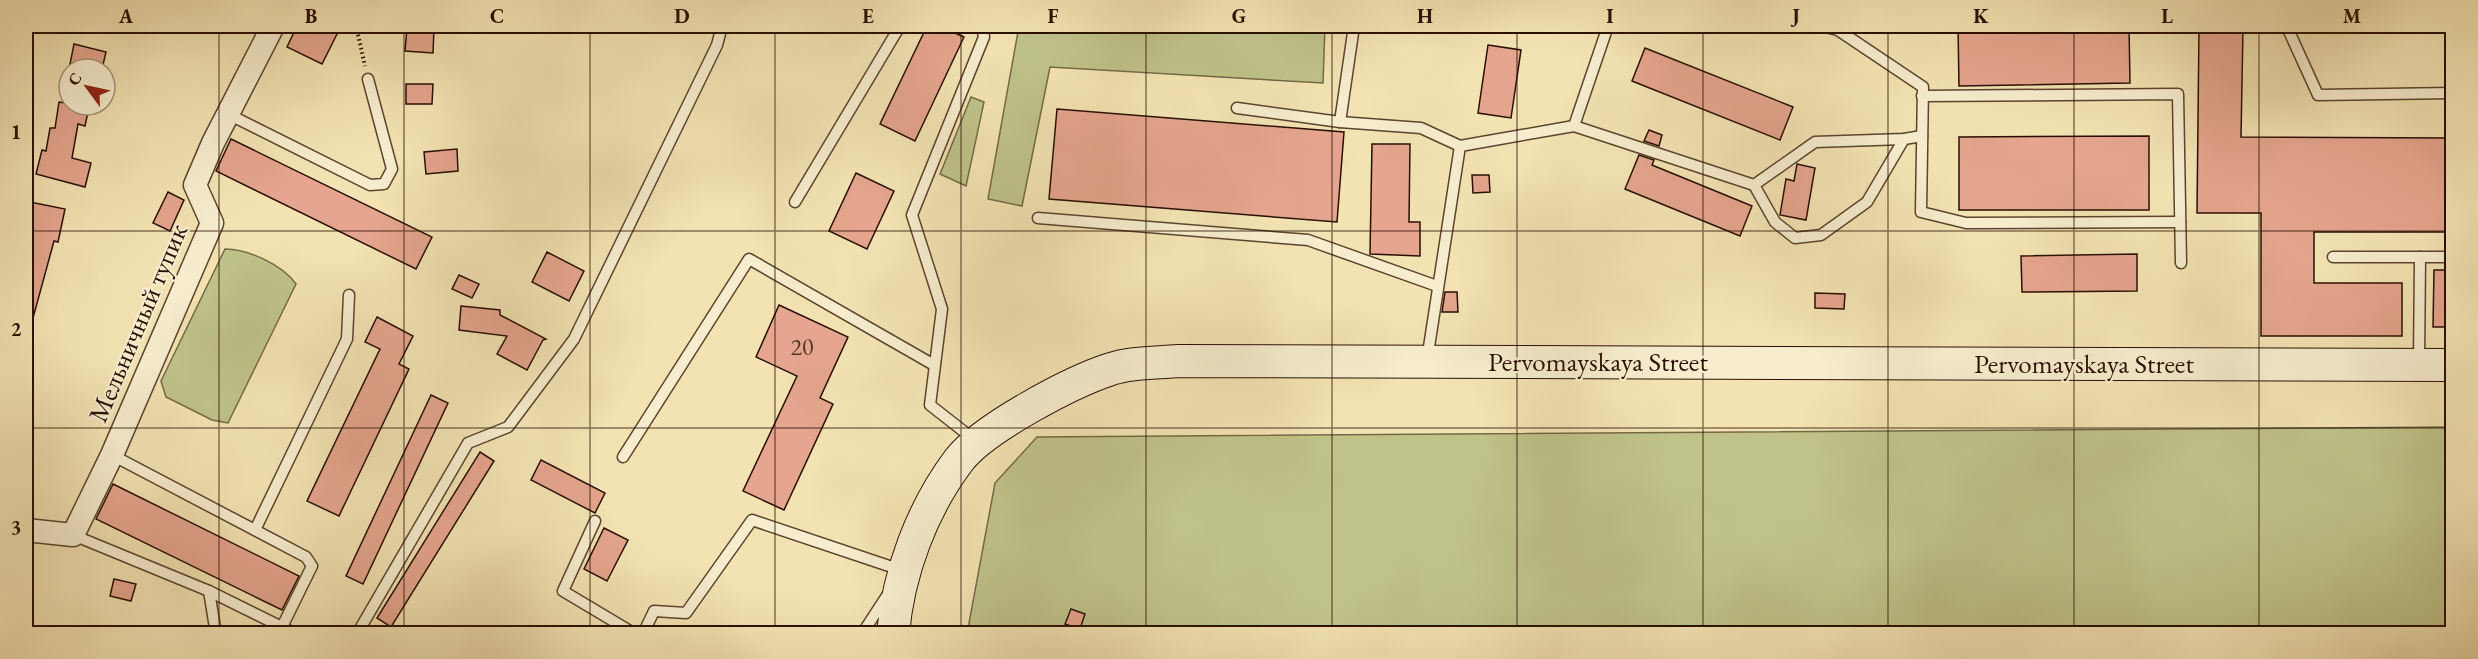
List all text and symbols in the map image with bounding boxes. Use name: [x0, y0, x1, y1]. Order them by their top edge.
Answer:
text: A: [118, 3, 134, 29]
text: B: [305, 3, 317, 29]
text: C: [490, 3, 504, 29]
text: D: [674, 3, 690, 29]
text: E: [862, 3, 874, 29]
text: F: [1048, 3, 1059, 29]
text: G: [1232, 3, 1246, 29]
text: H: [1417, 3, 1433, 29]
text: I: [1606, 3, 1614, 29]
text: J: [1790, 3, 1800, 29]
text: K: [1973, 3, 1989, 29]
text: L: [2161, 3, 2173, 29]
text: M: [2343, 3, 2361, 29]
north arrow: [57, 57, 117, 117]
text: С: [63, 69, 87, 90]
text: 1: [11, 119, 21, 145]
street label: Мельничный тупик: [80, 218, 195, 427]
text: 2: [11, 316, 22, 342]
house number: 20: [790, 331, 814, 362]
street label: Pervomayskaya Street: [1488, 344, 1708, 379]
street label: Pervomayskaya Street: [1974, 346, 2194, 381]
text: 3: [11, 514, 21, 540]

